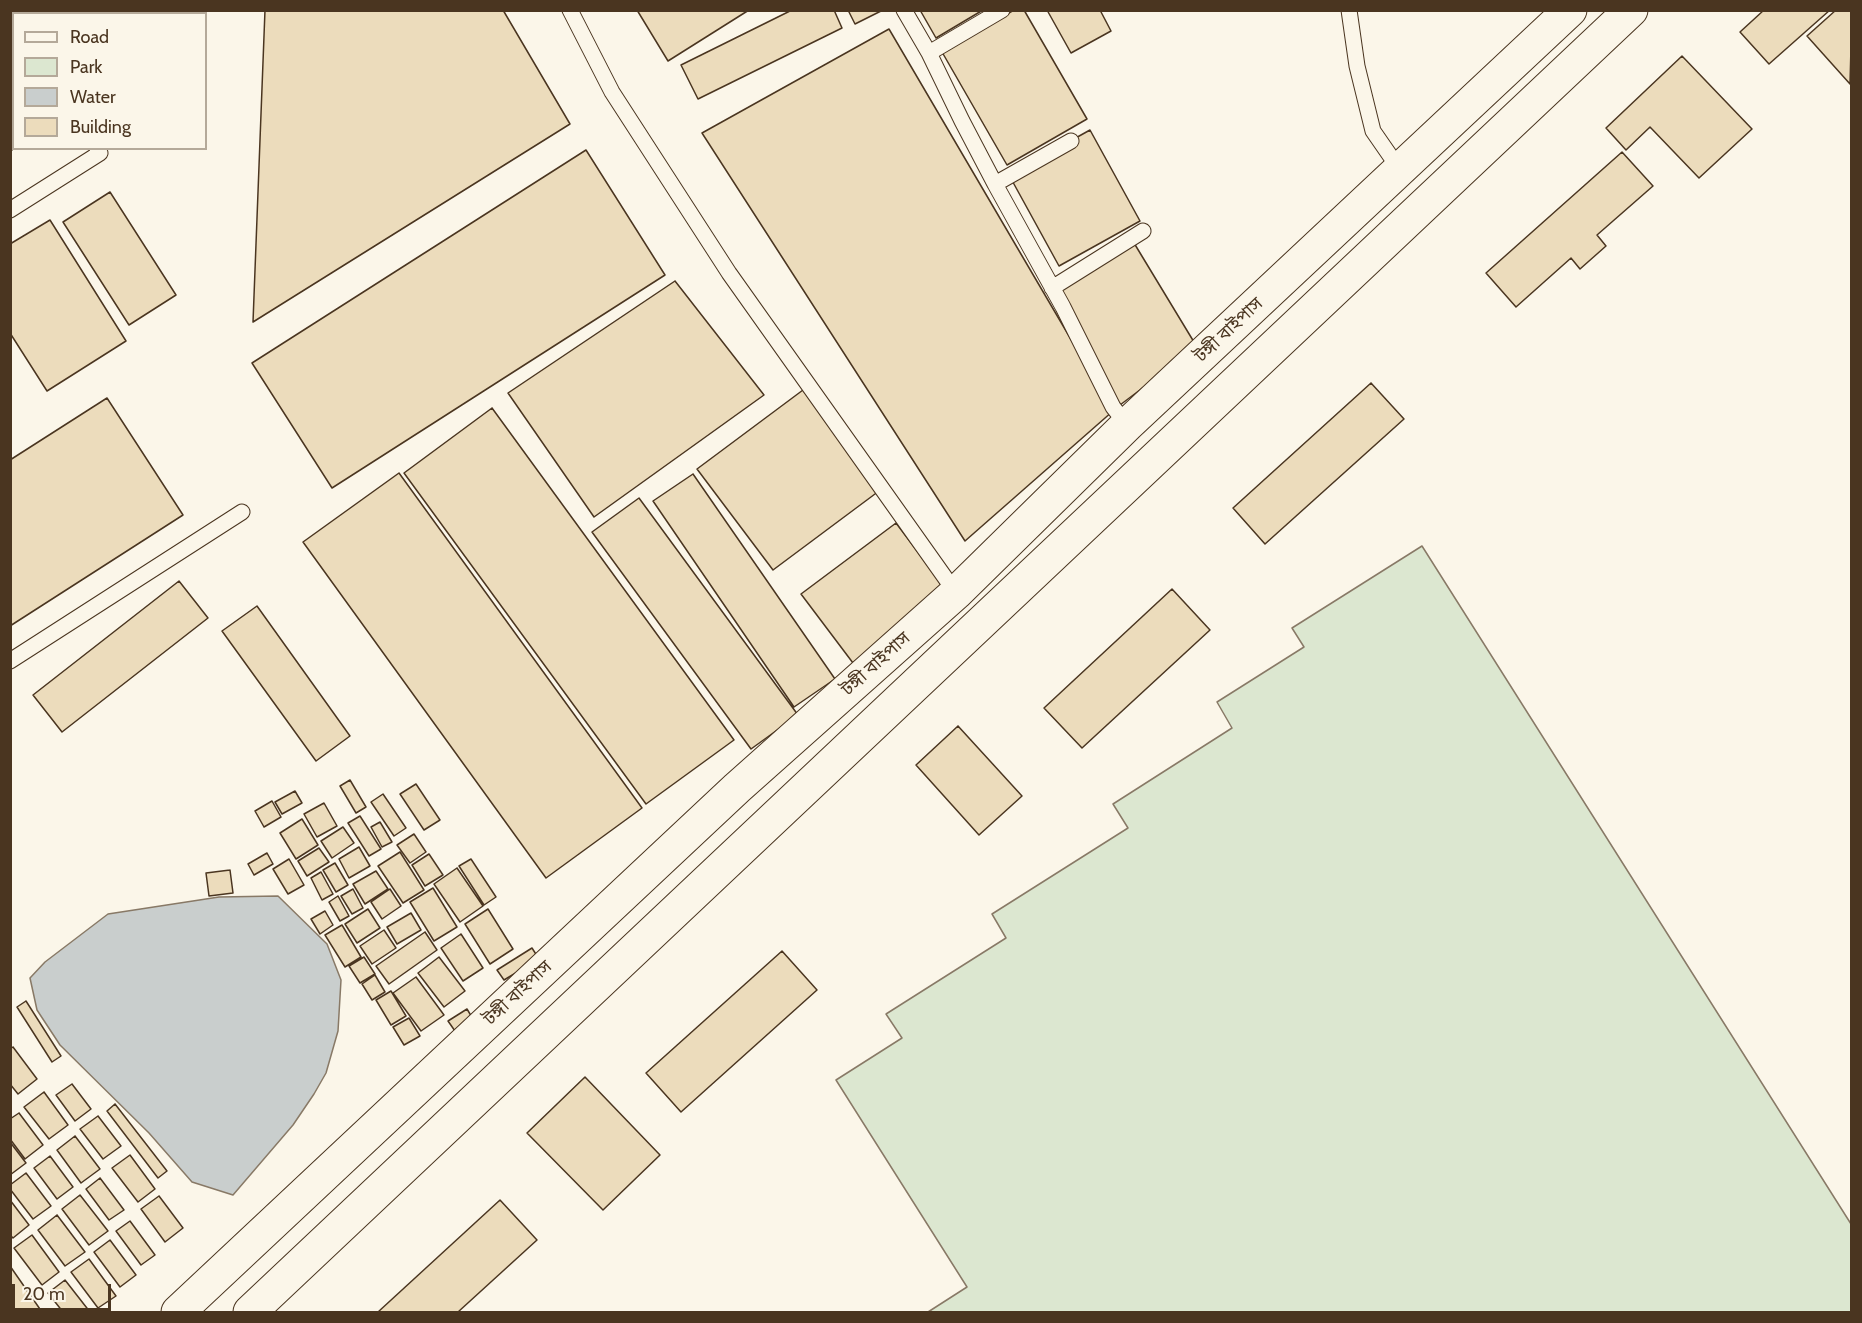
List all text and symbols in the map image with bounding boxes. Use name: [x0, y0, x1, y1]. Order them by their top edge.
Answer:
legend: [12, 12, 207, 150]
text: Road: [70, 26, 109, 48]
text: Park: [70, 56, 102, 78]
text: Water: [70, 86, 116, 108]
text: Building: [70, 116, 131, 138]
street label: টঙ্গী বাইপাস: [1191, 293, 1267, 367]
street label: টঙ্গী বাইপাস: [837, 628, 915, 700]
street label: টঙ্গী বাইপাস: [480, 956, 556, 1030]
scale bar: [15, 1272, 114, 1310]
text: 20 m: [23, 1283, 65, 1305]

